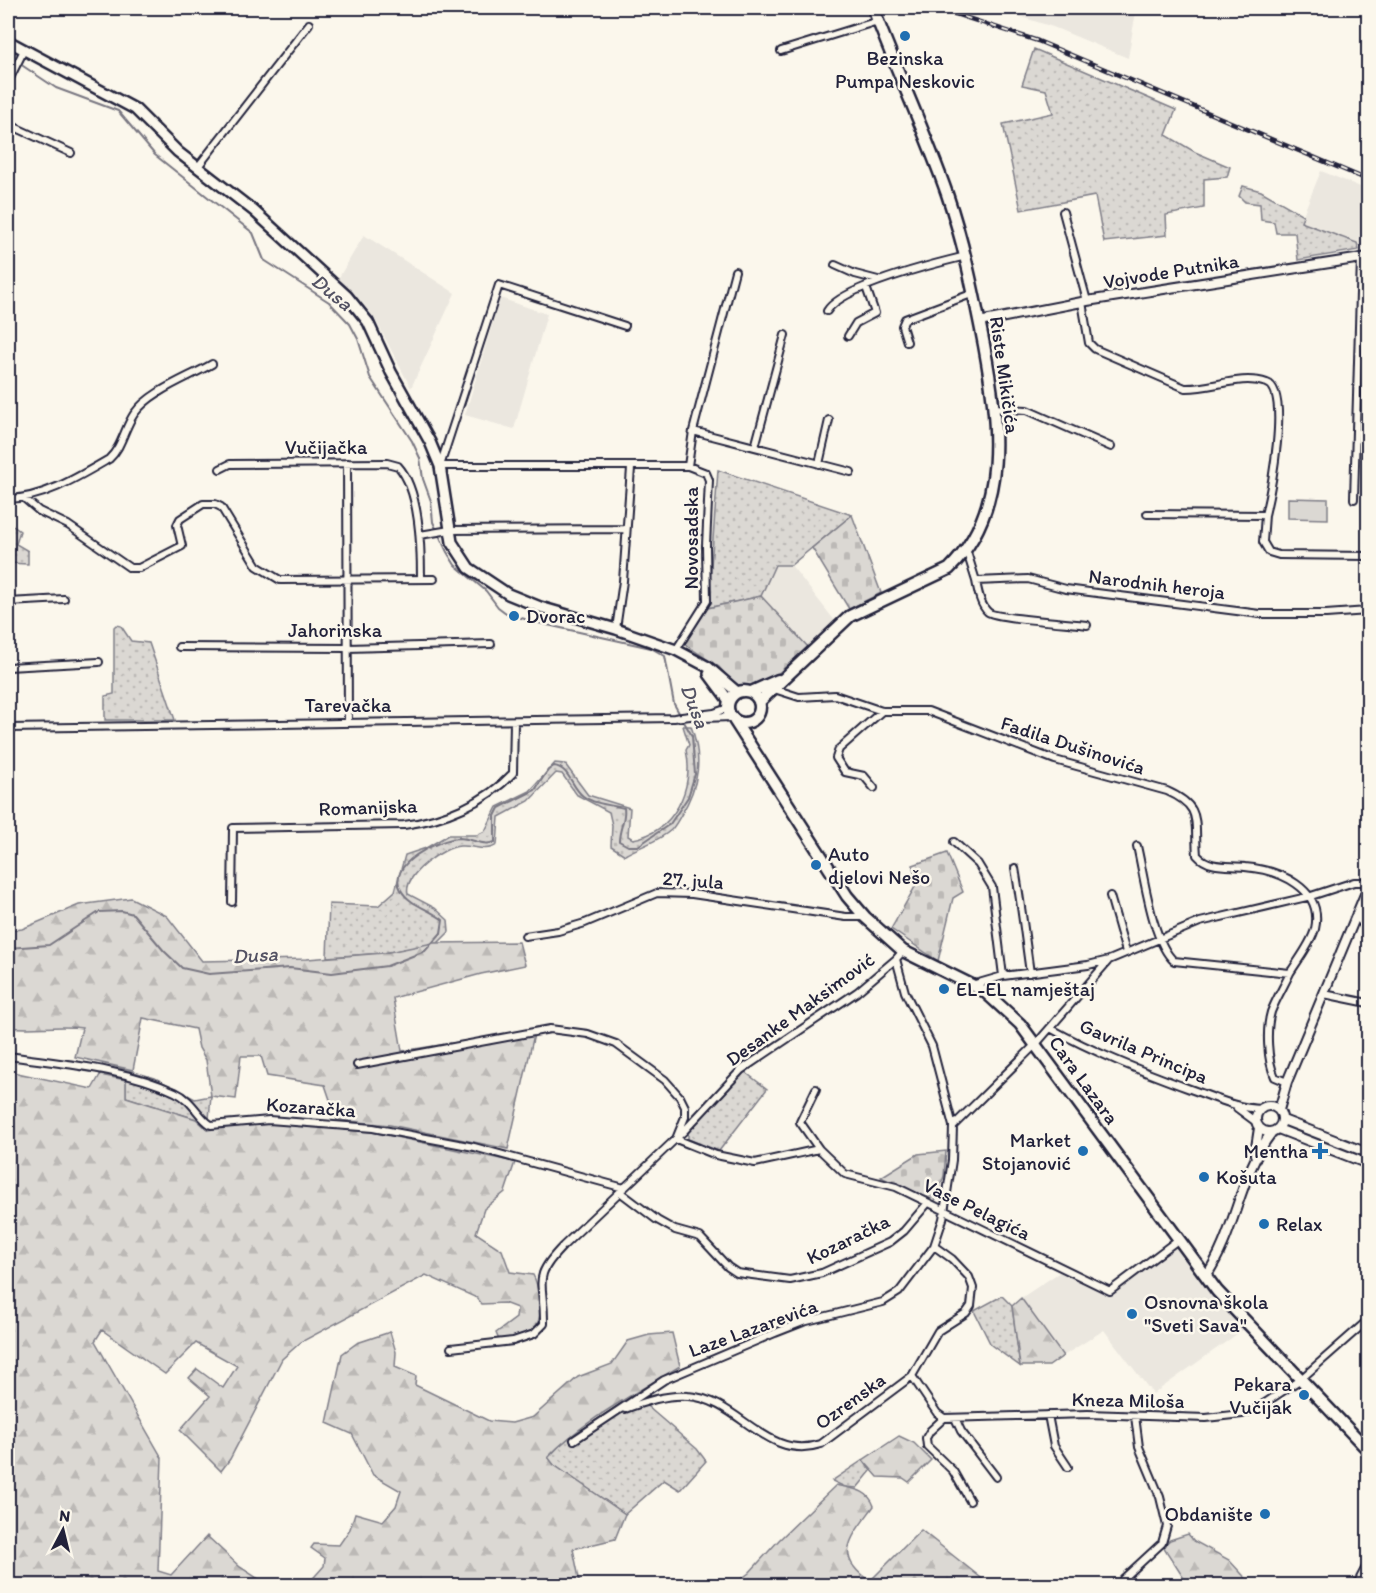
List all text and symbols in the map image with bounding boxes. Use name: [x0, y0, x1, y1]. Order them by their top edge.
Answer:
marker: Bezinska Pumpa Neskovic: [898, 29, 912, 43]
place label: Bezinska Pumpa Neskovic: [835, 46, 975, 93]
street label: Vojvode Putnika: [1101, 248, 1241, 294]
water label: Dusa: [307, 268, 358, 316]
street label: Riste Mikičića: [985, 315, 1025, 436]
street label: Vučijačka: [285, 435, 368, 459]
street label: Novosadska: [679, 486, 703, 589]
street label: Narodnih heroja: [1087, 564, 1227, 604]
place label: Dvorac: [526, 604, 585, 628]
marker: Dvorac: [507, 609, 521, 623]
street label: Jahorinska: [288, 618, 383, 642]
water label: Dusa: [676, 680, 715, 732]
street label: Tarevačka: [305, 693, 392, 717]
street label: Fadila Dušinovića: [998, 710, 1148, 780]
street label: Romanijska: [318, 793, 418, 821]
place label: Auto djelovi Nešo: [828, 842, 930, 889]
marker: Auto djelovi Nešo: [809, 858, 823, 872]
street label: 27. jula: [662, 866, 725, 894]
water label: Dusa: [232, 940, 279, 969]
street label: Desanke Maksimović: [721, 947, 879, 1071]
place label: EL-EL namještaj: [956, 977, 1095, 1001]
marker: EL-EL namještaj: [937, 982, 951, 996]
street label: Gavrila Principa: [1076, 1013, 1212, 1089]
street label: Cara Lazara: [1044, 1031, 1124, 1129]
street label: Kozaračka: [265, 1092, 357, 1122]
place label: Market Stojanović: [982, 1128, 1071, 1175]
place label: Mentha: [1243, 1139, 1308, 1163]
marker: Market Stojanović: [1076, 1144, 1090, 1158]
marker: Mentha: [1313, 1144, 1327, 1158]
place label: Košuta: [1216, 1165, 1277, 1189]
marker: Košuta: [1197, 1170, 1211, 1184]
street label: Vase Pelagića: [919, 1173, 1035, 1246]
street label: Kozaračka: [802, 1208, 894, 1269]
place label: Relax: [1276, 1212, 1323, 1236]
marker: Relax: [1257, 1217, 1271, 1231]
place label: Osnovna škola "Sveti Sava": [1144, 1290, 1269, 1337]
street label: Laze Lazarevića: [685, 1293, 821, 1362]
marker: Osnovna škola "Sveti Sava": [1125, 1307, 1139, 1321]
street label: Ozrenska: [810, 1367, 890, 1435]
place label: Pekara Vučijak: [1229, 1372, 1293, 1419]
street label: Kneza Miloša: [1071, 1387, 1185, 1413]
marker: Pekara Vučijak: [1297, 1388, 1311, 1402]
north arrow: [33, 1500, 93, 1560]
place label: Obdanište: [1164, 1502, 1253, 1526]
text: N: [58, 1506, 71, 1526]
marker: Obdanište: [1258, 1507, 1272, 1521]

